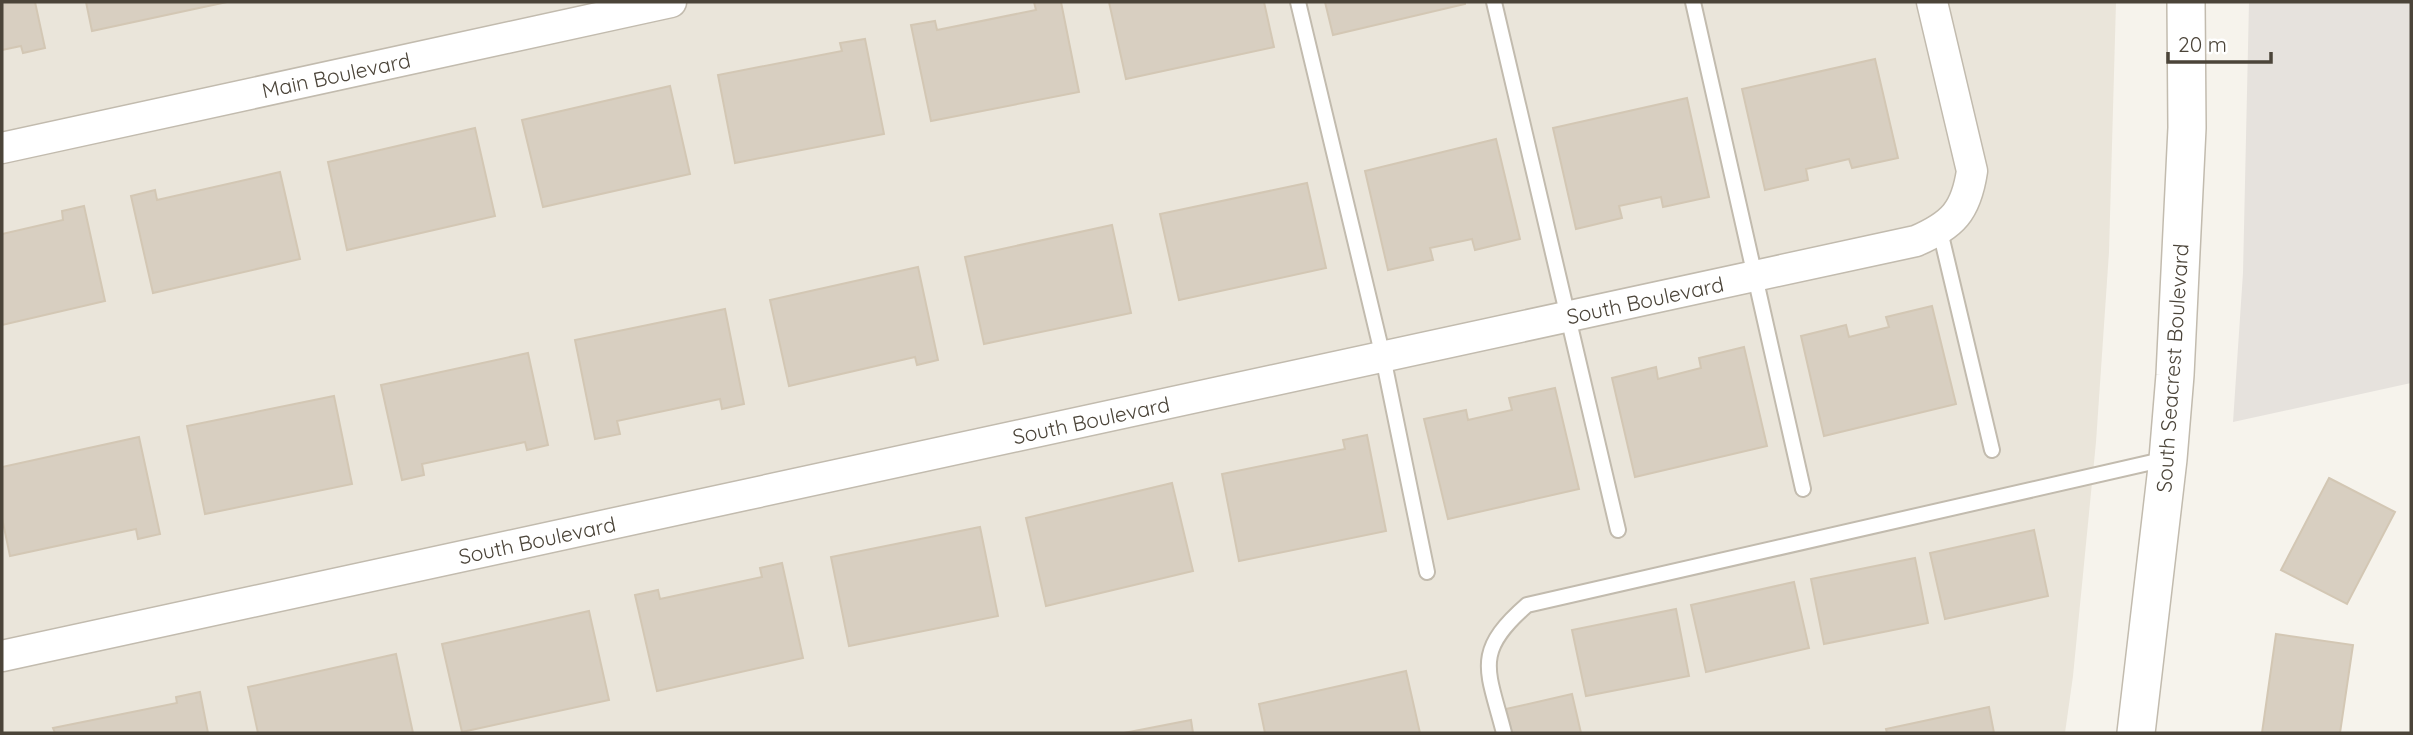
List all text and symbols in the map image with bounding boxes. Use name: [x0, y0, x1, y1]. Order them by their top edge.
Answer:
scale bar: [2168, 21, 2271, 65]
text: 20 m: [2178, 31, 2227, 57]
street label: Main Boulevard: [259, 47, 413, 103]
street label: South Seacrest Boulevard: [2150, 243, 2194, 493]
street label: South Boulevard: [1564, 271, 1726, 329]
street label: South Boulevard: [1010, 391, 1172, 449]
street label: South Boulevard: [456, 511, 618, 569]

